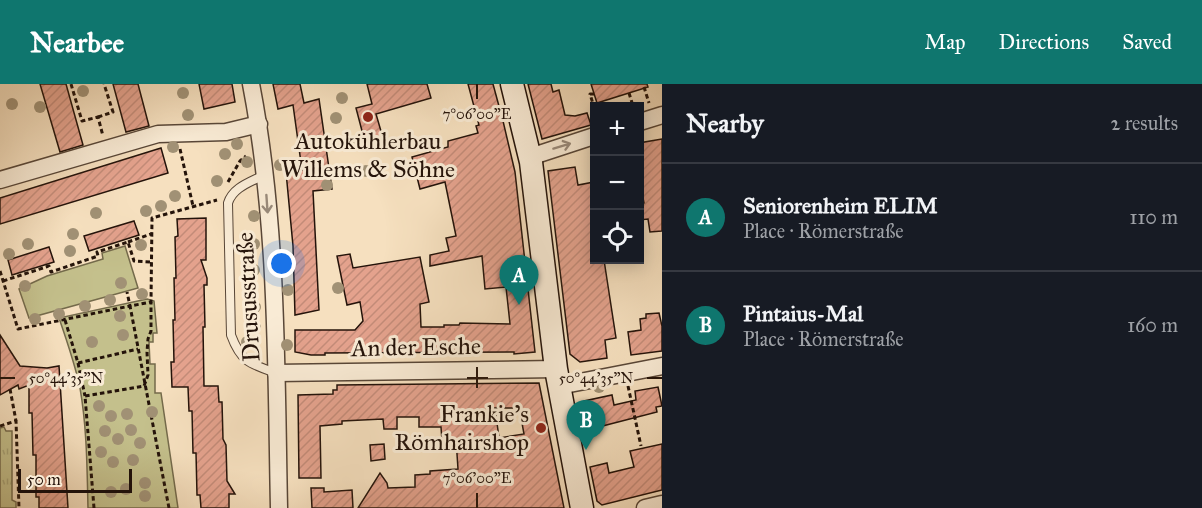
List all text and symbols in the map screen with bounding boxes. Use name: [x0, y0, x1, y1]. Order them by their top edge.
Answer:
text: Nearbee: [30, 25, 124, 60]
text: Map: [925, 29, 966, 55]
text: Directions: [999, 29, 1089, 55]
text: Saved: [1122, 29, 1172, 55]
map controls: [590, 102, 644, 264]
button: +: [590, 102, 644, 156]
text: 7°06'00"E: [443, 105, 512, 123]
text: Nearby: [686, 107, 764, 139]
marker: Autokühlerbau Willems & Söhne: [361, 110, 375, 124]
text: 2 results: [1110, 111, 1178, 135]
place label: Autokühlerbau Willems & Söhne: [281, 126, 455, 184]
one-way arrow: [552, 140, 571, 151]
button: −: [590, 156, 644, 210]
text: Seniorenheim ELIM: [743, 192, 938, 219]
one-way arrow: [262, 194, 273, 214]
text: A: [699, 205, 712, 229]
text: 110 m: [1130, 205, 1178, 229]
button: locate: [590, 210, 644, 264]
text: Place · Römerstraße: [743, 219, 904, 243]
street label: Drususstraße: [230, 231, 266, 363]
your location: [267, 249, 296, 278]
pin: A: [500, 256, 538, 305]
text: Pintaius-Mal: [743, 300, 863, 327]
text: B: [699, 313, 712, 337]
text: 160 m: [1127, 313, 1178, 337]
text: Place · Römerstraße: [743, 327, 904, 351]
street label: An der Esche: [350, 331, 481, 363]
text: 50°44'35"N: [29, 369, 103, 387]
text: 50°44'35"N: [559, 369, 633, 387]
place label: Frankie's Römhairshop: [395, 399, 529, 457]
pin: B: [566, 400, 606, 450]
marker: Frankie's Römhairshop: [534, 421, 548, 435]
scale bar: [18, 466, 132, 494]
text: 7°06'00"E: [443, 469, 512, 487]
text: 50 m: [27, 470, 61, 489]

